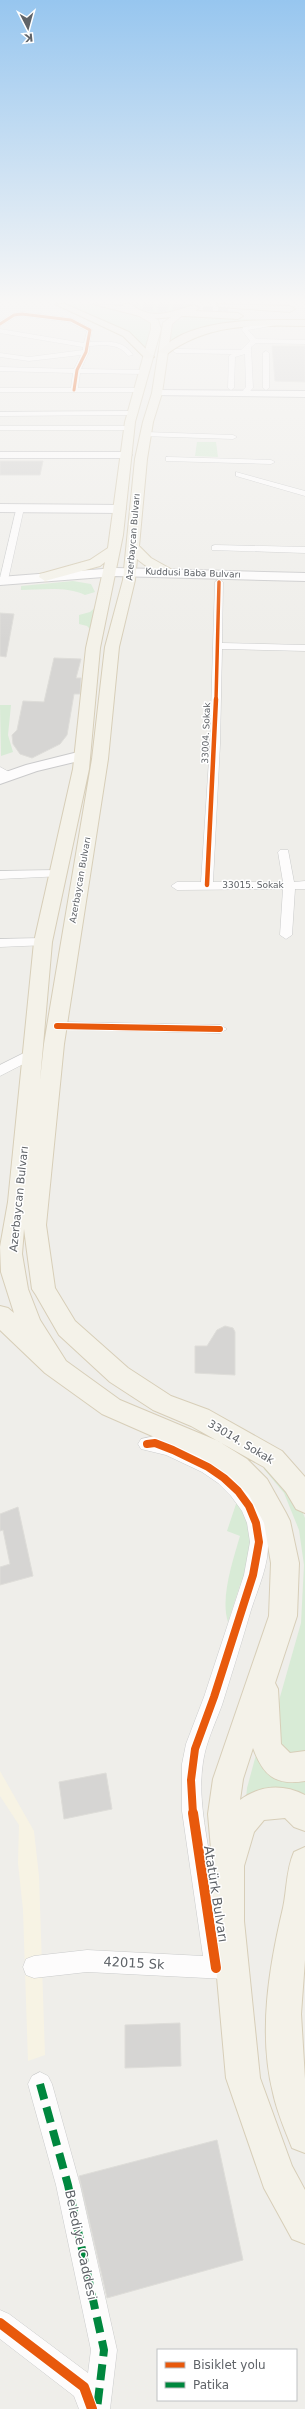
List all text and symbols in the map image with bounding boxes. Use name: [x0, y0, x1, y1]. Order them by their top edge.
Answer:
north arrow: [8, 8, 48, 48]
text: K: [24, 31, 34, 44]
street label: Azerbaycan Bulvarı: [124, 493, 142, 581]
street label: Kuddusi Baba Bulvarı: [145, 566, 241, 580]
street label: 33004. Sokak: [200, 701, 212, 764]
street label: Azerbaycan Bulvarı: [68, 836, 92, 924]
street label: 33015. Sokak: [222, 880, 284, 890]
street label: Azerbaycan Bulvarı: [7, 1145, 31, 1253]
street label: 33014. Sokak: [206, 1417, 277, 1467]
street label: Atatürk Bulvarı: [201, 1845, 231, 1943]
street label: 42015 Sk: [103, 1954, 165, 1972]
street label: Belediye Caddesi: [62, 2189, 100, 2301]
legend: [157, 2349, 297, 2401]
text: Bisiklet yolu: [193, 2358, 266, 2372]
text: Patika: [193, 2378, 229, 2392]

